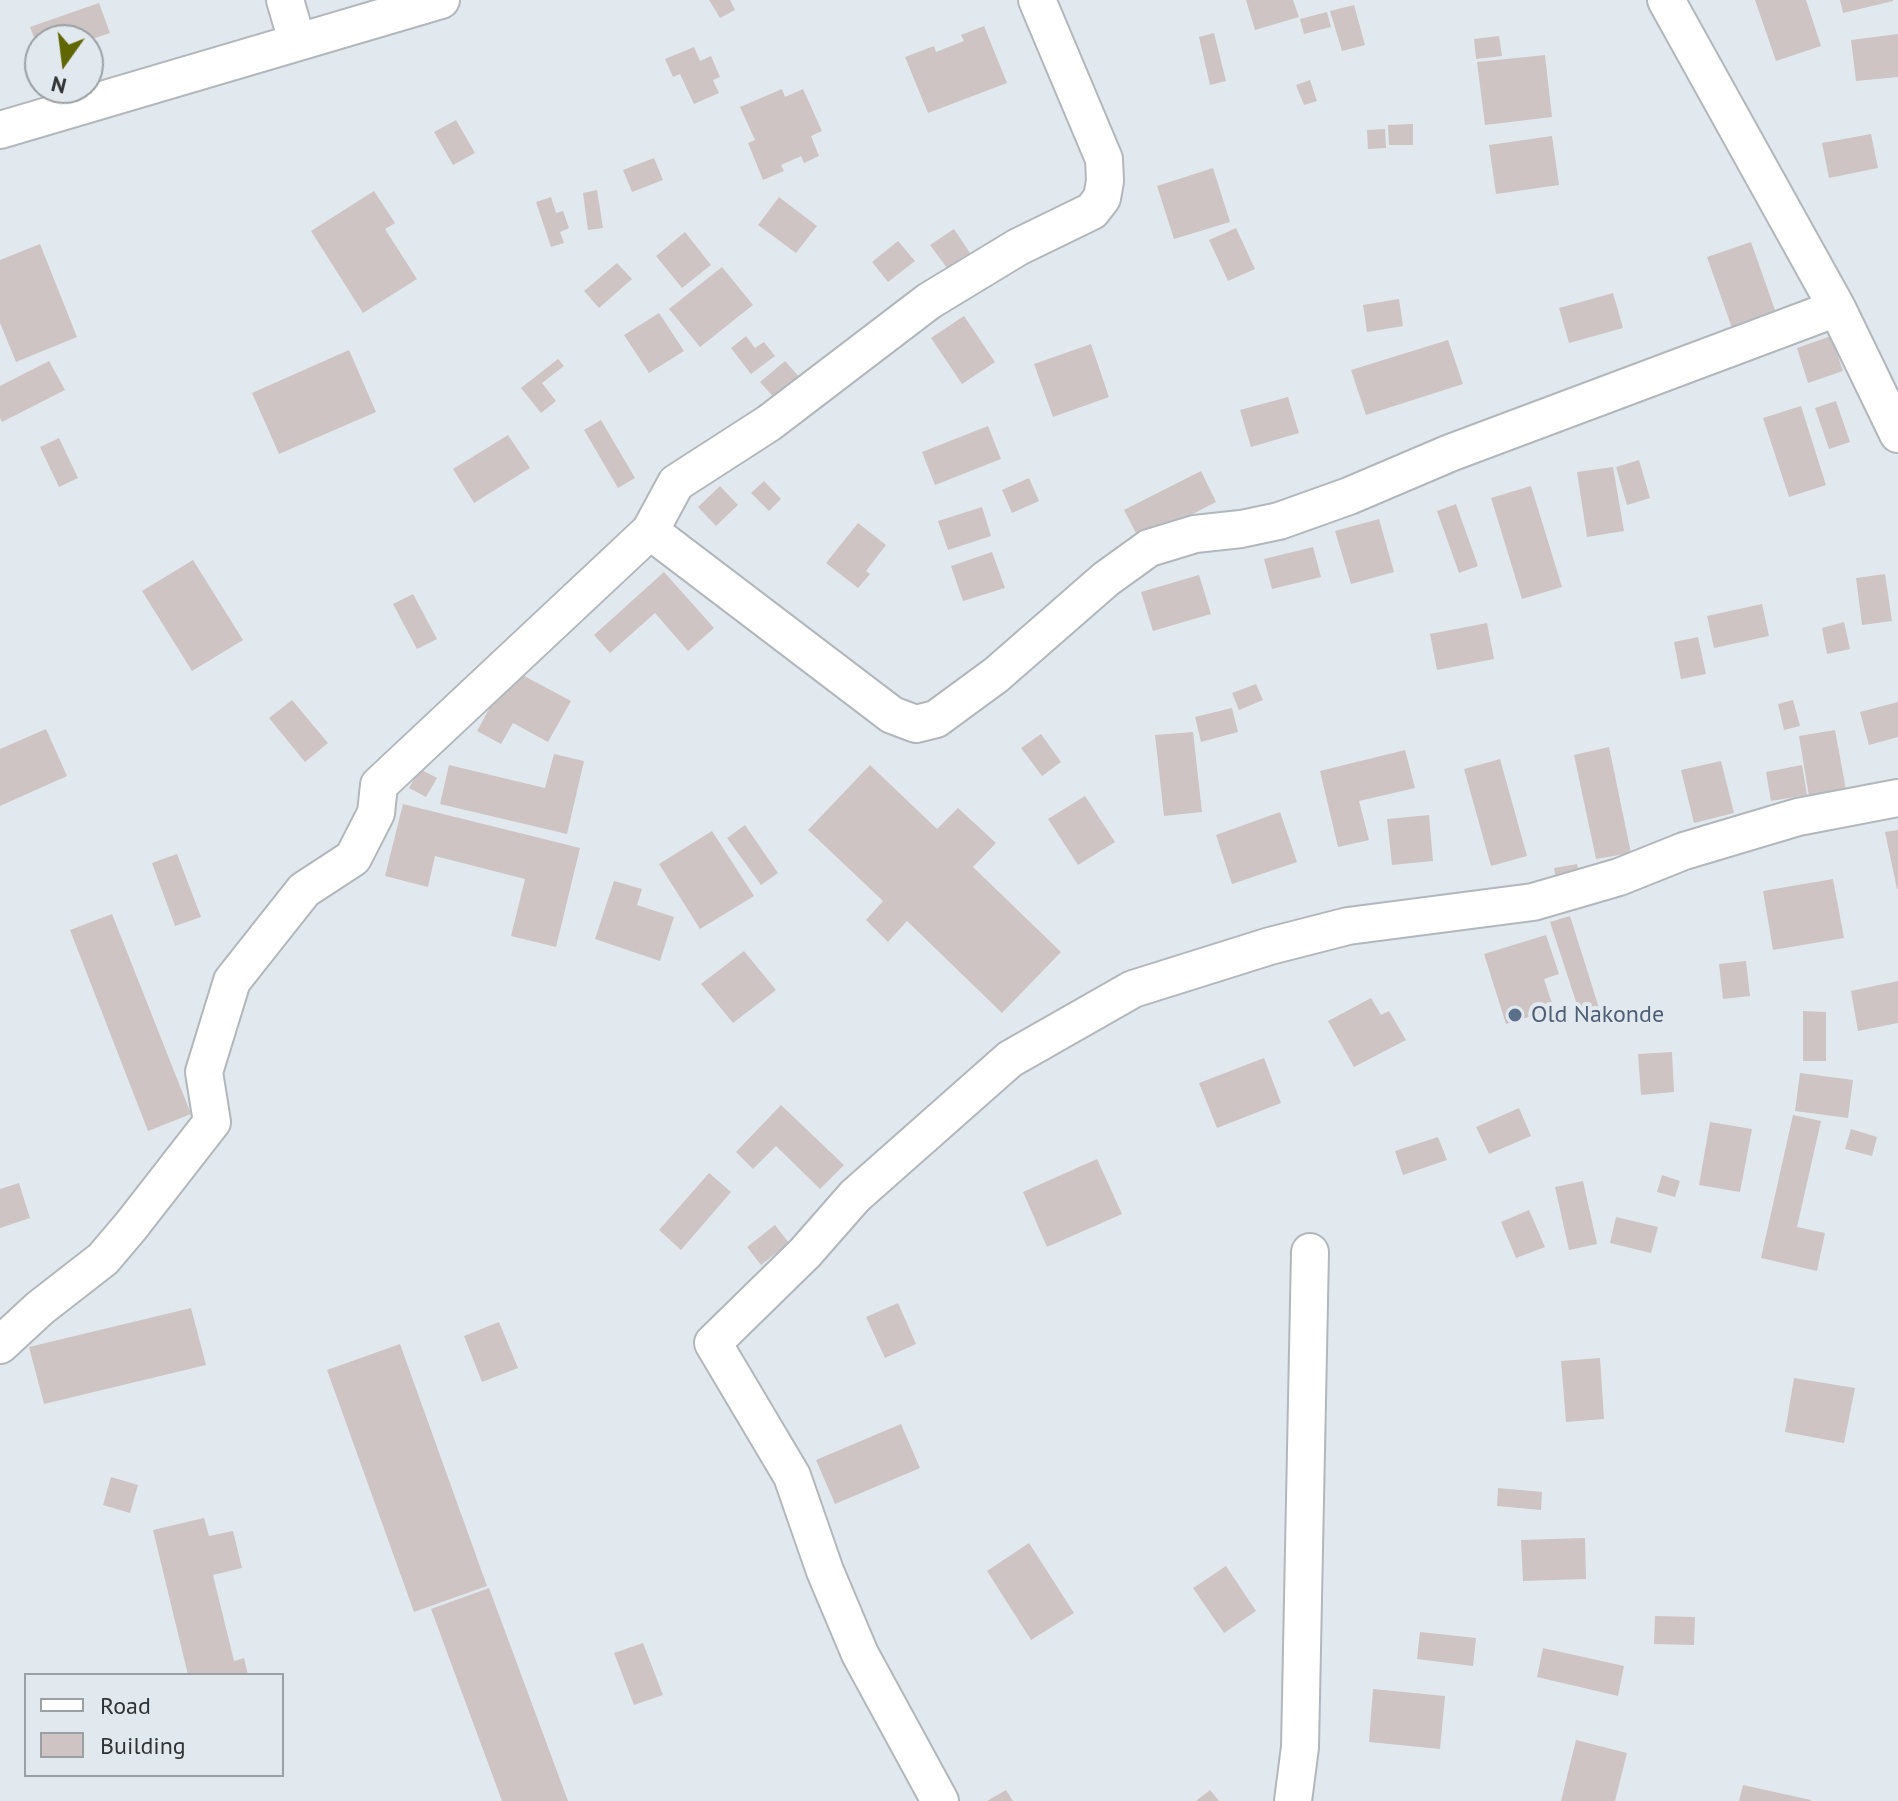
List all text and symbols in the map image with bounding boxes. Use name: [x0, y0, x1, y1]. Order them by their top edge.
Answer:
north arrow: [24, 24, 104, 104]
text: N: [48, 70, 69, 101]
place label: Old Nakonde: [1531, 1001, 1664, 1029]
marker: Old Nakonde: [1506, 1006, 1524, 1024]
legend: [24, 1673, 284, 1777]
text: Road: [100, 1690, 151, 1721]
text: Building: [100, 1730, 186, 1761]

